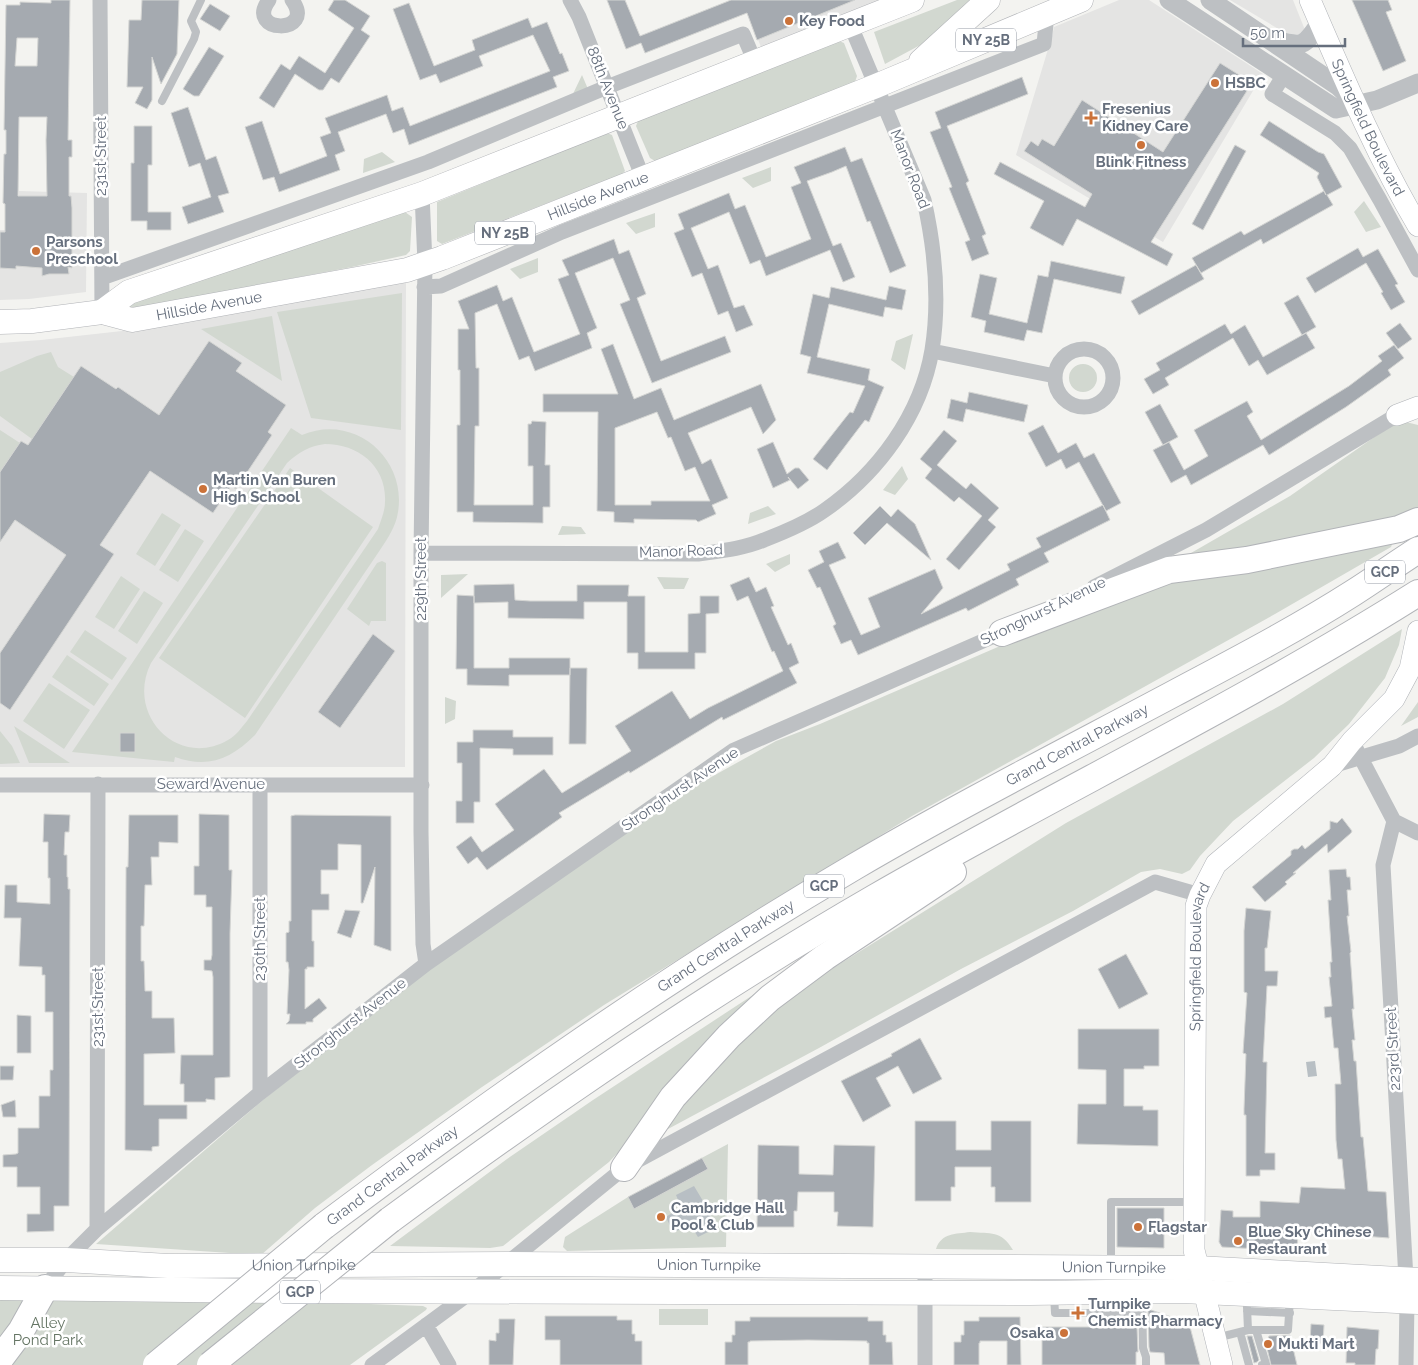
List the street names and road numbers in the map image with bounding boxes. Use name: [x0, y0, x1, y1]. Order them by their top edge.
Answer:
road number: NY 25B: [956, 28, 1016, 52]
street label: 88th Avenue: [583, 44, 633, 132]
street label: Springfield Boulevard: [1328, 56, 1408, 199]
street label: 231st Street: [92, 116, 110, 196]
street label: Manor Road: [887, 127, 933, 211]
street label: Hillside Avenue: [545, 168, 651, 224]
road number: NY 25B: [475, 222, 535, 244]
street label: Hillside Avenue: [155, 287, 264, 324]
street label: 229th Street: [412, 537, 430, 621]
street label: Manor Road: [639, 541, 723, 561]
road number: GCP: [1365, 560, 1405, 584]
street label: Stronghurst Avenue: [977, 573, 1109, 649]
street label: Grand Central Parkway: [1003, 700, 1151, 790]
street label: Stronghurst Avenue: [618, 743, 742, 835]
street label: Seward Avenue: [157, 775, 265, 793]
road number: GCP: [804, 874, 844, 898]
street label: Springfield Boulevard: [1186, 880, 1214, 1031]
street label: Grand Central Parkway: [654, 896, 798, 996]
street label: 230th Street: [251, 897, 269, 981]
street label: 231st Street: [89, 967, 107, 1047]
street label: Stronghurst Avenue: [290, 974, 410, 1072]
street label: 223rd Street: [1382, 1007, 1404, 1091]
street label: Grand Central Parkway: [323, 1121, 462, 1230]
street label: Union Turnpike: [252, 1256, 356, 1275]
street label: Union Turnpike: [657, 1256, 761, 1274]
street label: Union Turnpike: [1062, 1258, 1166, 1277]
road number: GCP: [280, 1280, 320, 1304]

